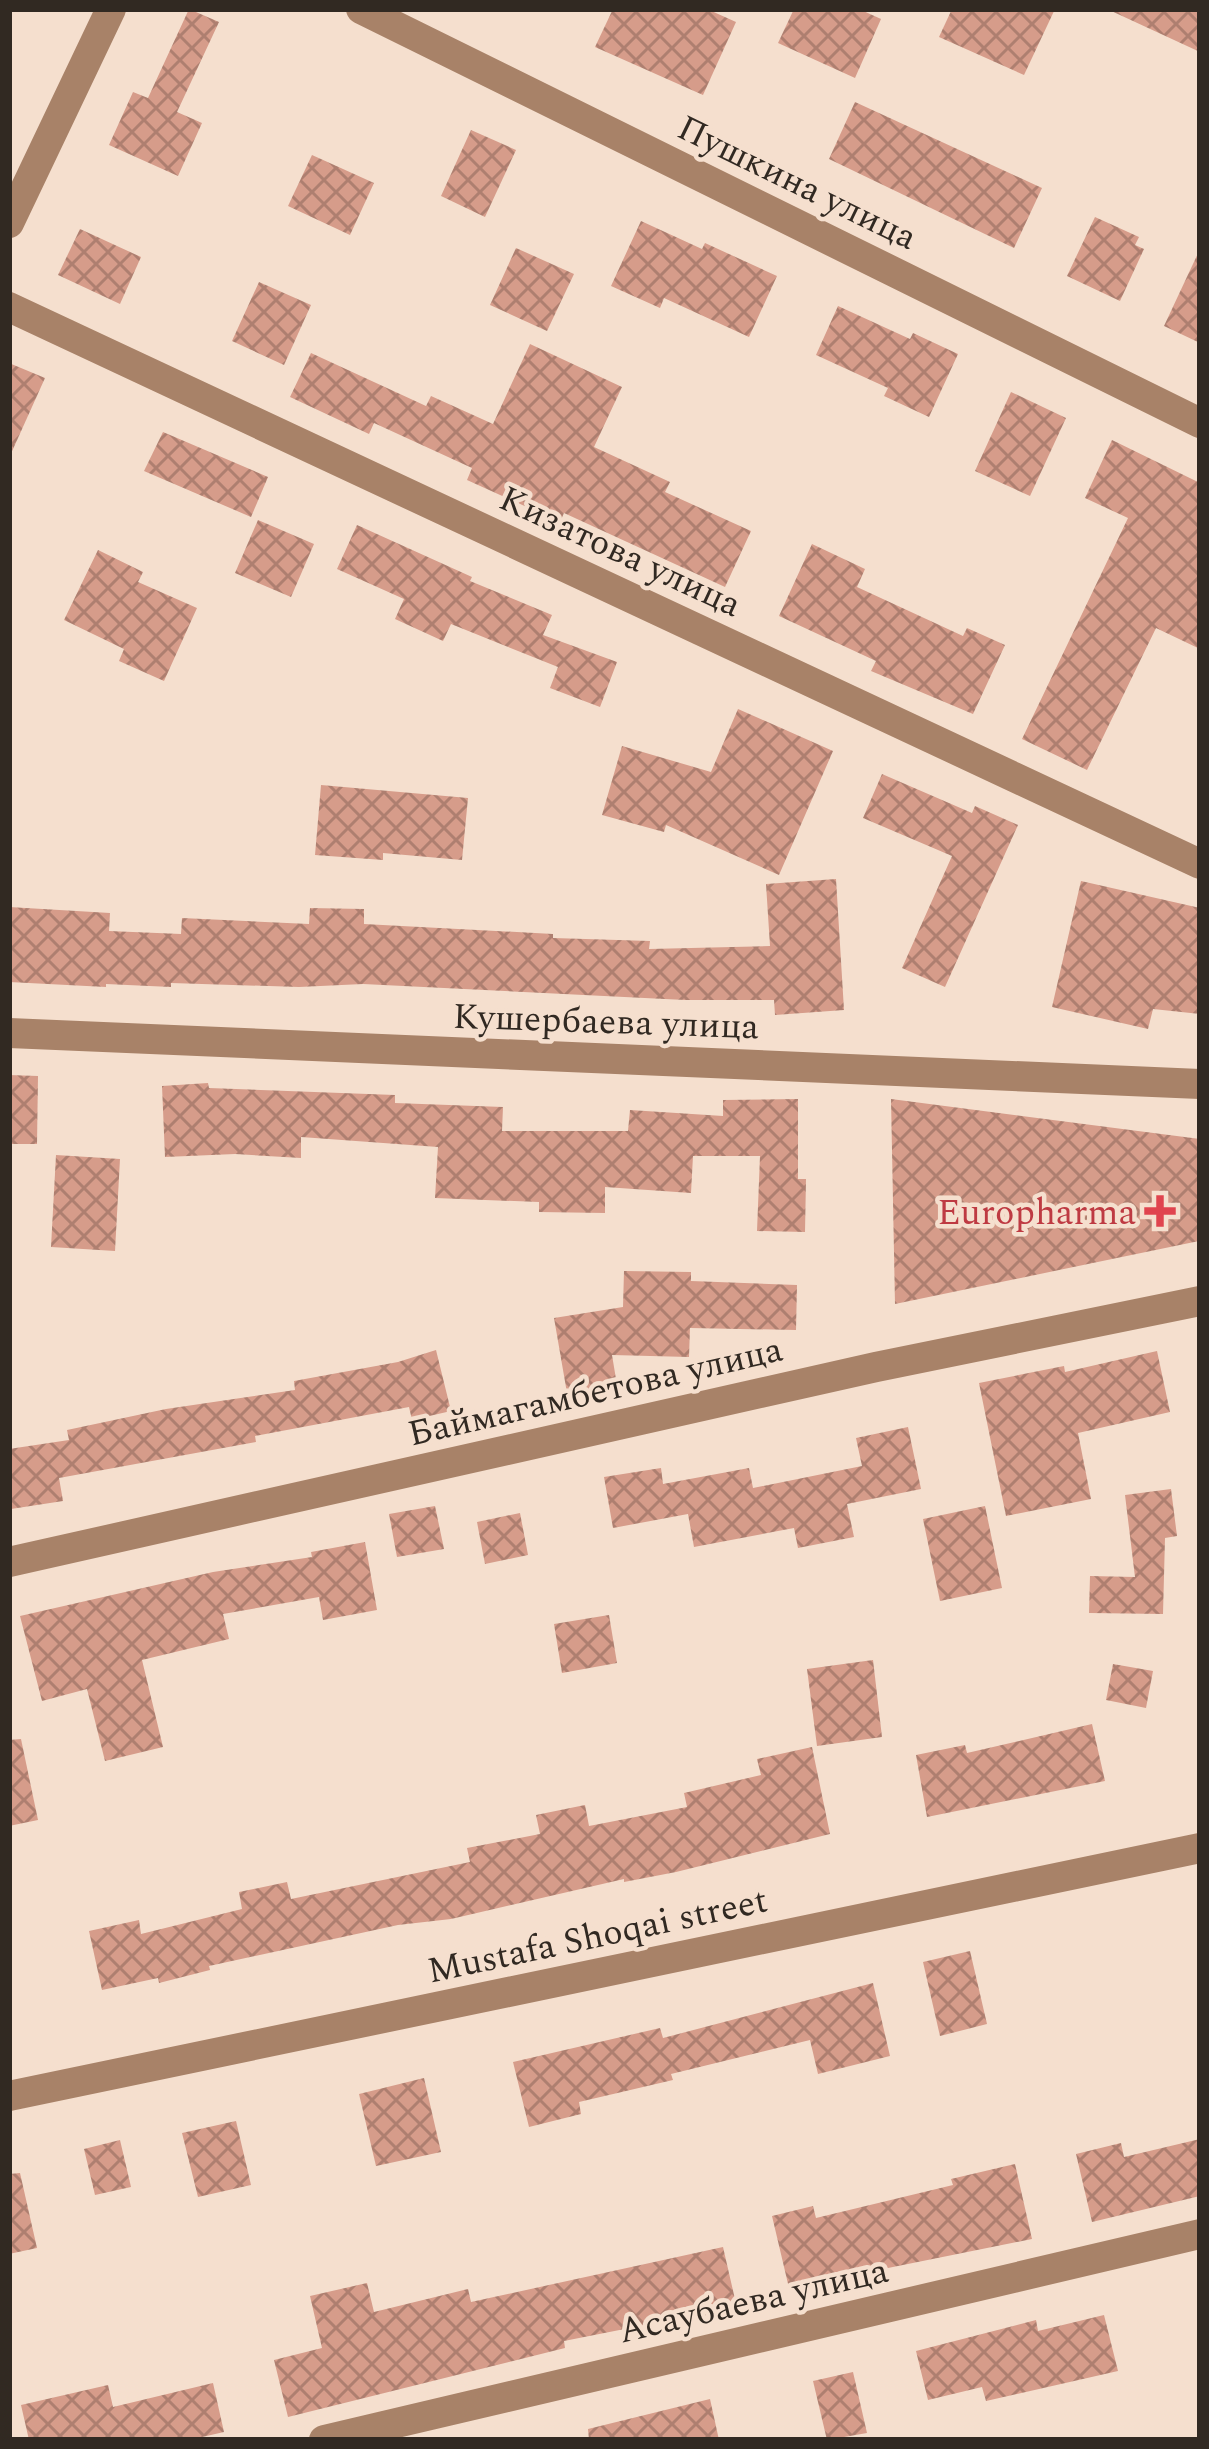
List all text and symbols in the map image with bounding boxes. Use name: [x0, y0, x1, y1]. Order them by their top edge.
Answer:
street label: Пушкина улица: [668, 101, 927, 265]
street label: Кизатова улица: [490, 472, 751, 633]
street label: Кушербаева улица: [452, 990, 760, 1055]
place label: Europharma: [937, 1186, 1136, 1241]
marker: Europharma: [1147, 1198, 1173, 1224]
street label: Баймагамбетова улица: [403, 1322, 789, 1462]
street label: Mustafa Shoqai street: [422, 1874, 773, 1999]
street label: Асаубаева улица: [613, 2244, 894, 2359]

